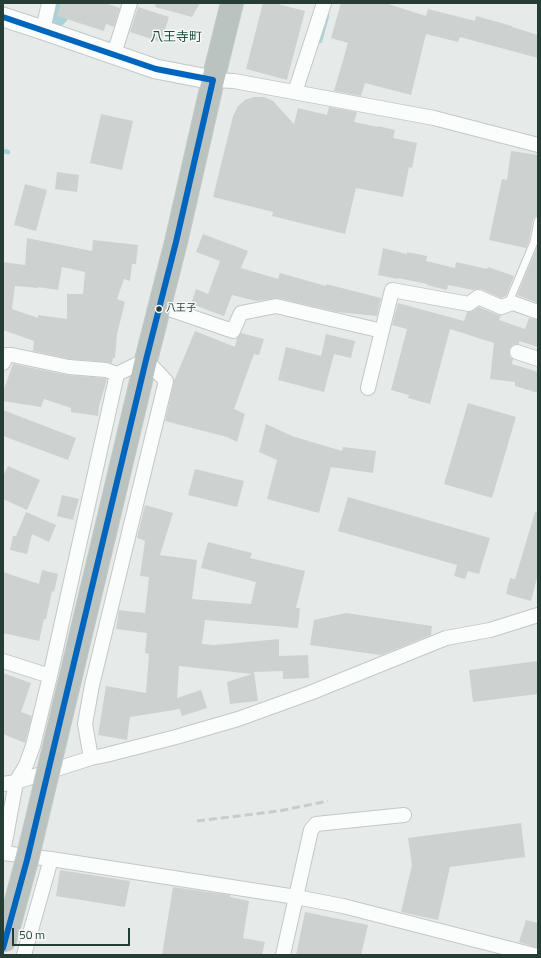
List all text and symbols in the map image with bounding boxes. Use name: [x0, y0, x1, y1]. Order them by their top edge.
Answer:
district label: 八王寺町: [150, 30, 202, 46]
place label: 八王子: [166, 303, 196, 315]
marker: 八王子: [154, 304, 164, 314]
scale bar: [14, 920, 132, 946]
text: 50 m: [19, 925, 45, 944]

